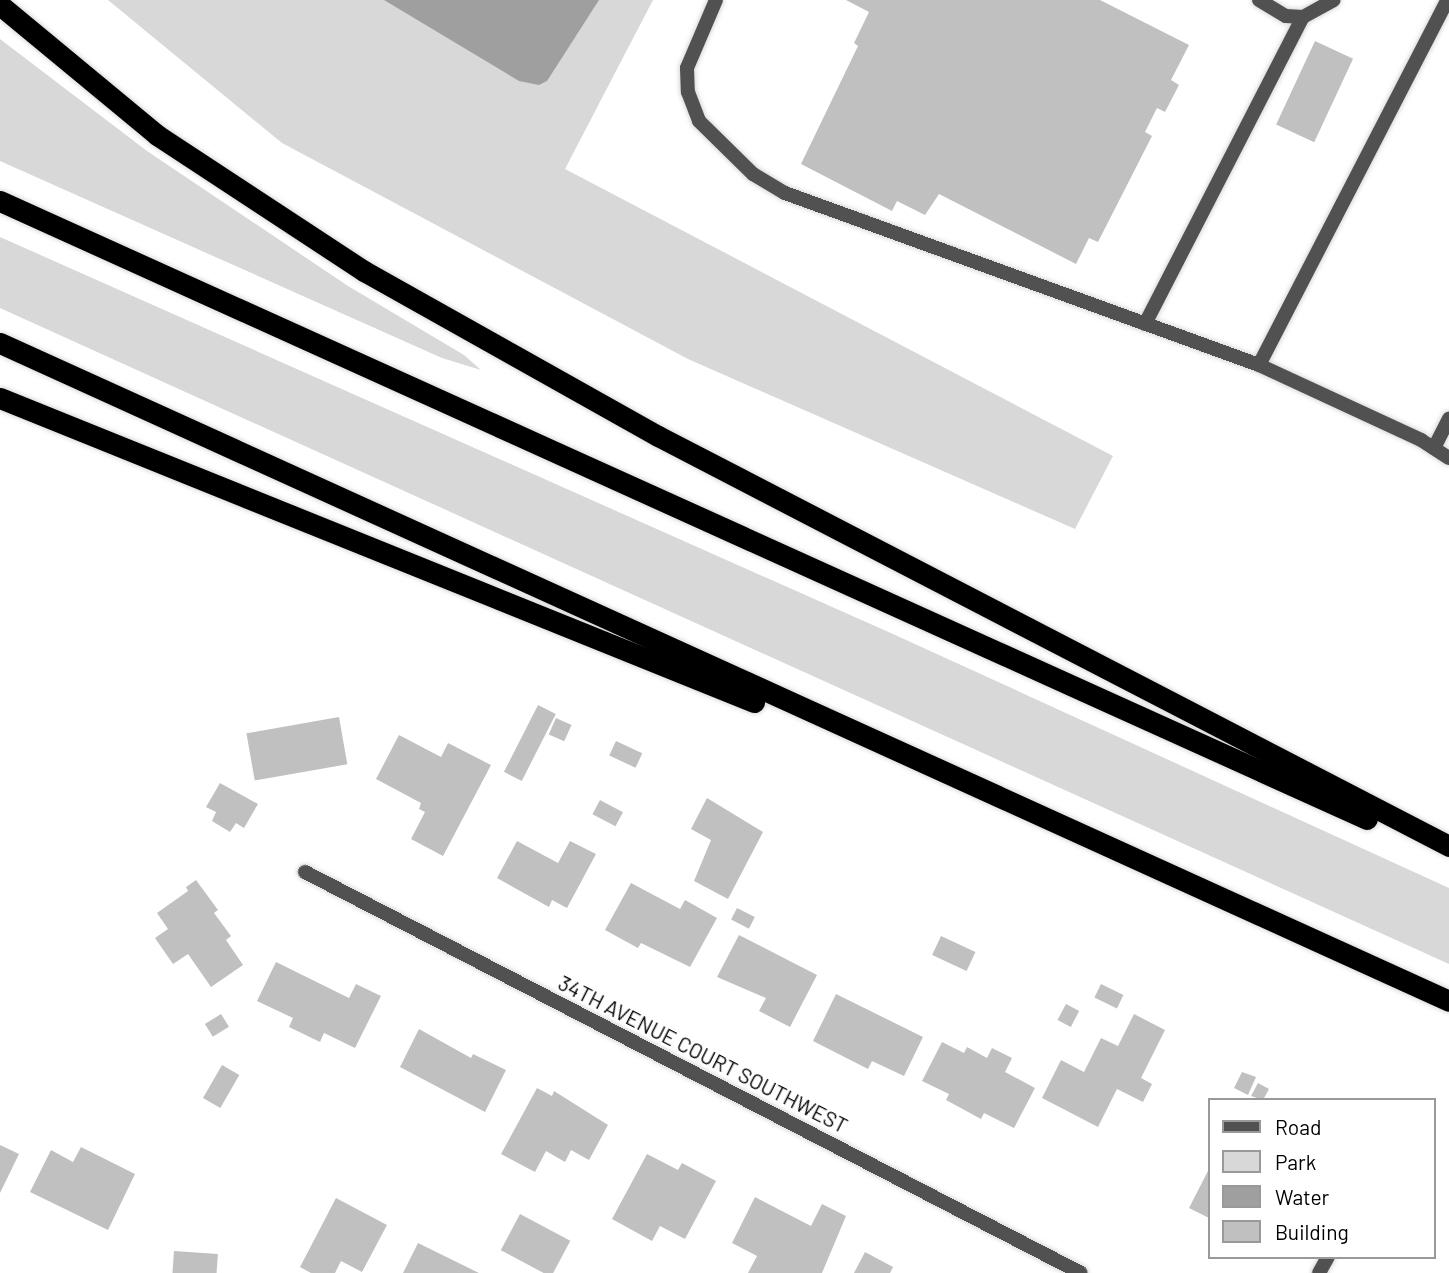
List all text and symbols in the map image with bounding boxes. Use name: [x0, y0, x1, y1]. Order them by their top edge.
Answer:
street label: 34TH AVENUE COURT SOUTHWEST: [554, 970, 852, 1138]
legend: [1208, 1098, 1435, 1259]
text: Road: [1275, 1114, 1321, 1139]
text: Park: [1275, 1149, 1316, 1174]
text: Water: [1275, 1184, 1329, 1209]
text: Building: [1275, 1219, 1349, 1244]

